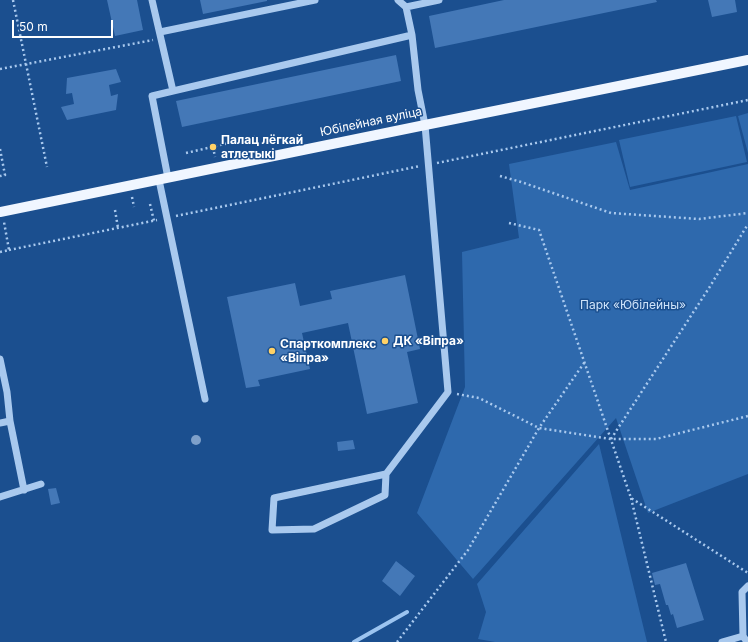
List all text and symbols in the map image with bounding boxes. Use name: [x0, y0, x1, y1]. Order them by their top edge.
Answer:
scale bar: [14, 12, 115, 38]
text: 50 m: [19, 19, 48, 34]
street label: Юбілейная вуліца: [319, 104, 423, 140]
place label: Палац лёгкай атлетыкі: [221, 133, 303, 161]
marker: Палац лёгкай атлетыкі: [208, 142, 218, 152]
park label: Парк «Юбілейны»: [580, 298, 686, 312]
place label: ДК «Віпра»: [393, 334, 464, 348]
marker: ДК «Віпра»: [380, 336, 390, 346]
place label: Спарткомплекс «Віпра»: [280, 337, 376, 365]
marker: Спарткомплекс «Віпра»: [267, 346, 277, 356]

